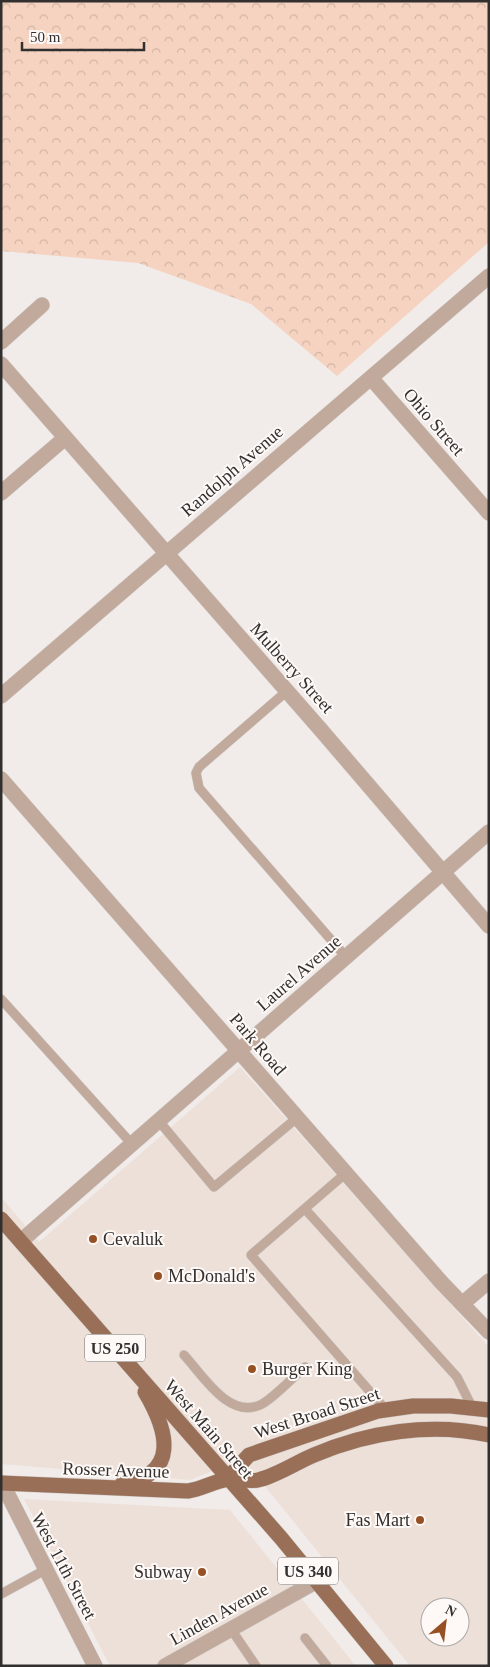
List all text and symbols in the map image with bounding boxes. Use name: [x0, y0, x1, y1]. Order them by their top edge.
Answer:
scale bar: [22, 20, 145, 52]
text: 50 m: [30, 29, 61, 45]
street label: Ohio Street: [399, 384, 469, 460]
street label: Randolph Avenue: [177, 421, 287, 521]
street label: Mulberry Street: [246, 619, 338, 717]
street label: Laurel Avenue: [253, 931, 345, 1015]
street label: Park Road: [226, 1009, 290, 1079]
place label: Cevaluk: [103, 1229, 163, 1249]
marker: Cevaluk: [87, 1233, 99, 1245]
place label: McDonald's: [168, 1266, 255, 1286]
marker: McDonald's: [152, 1270, 164, 1282]
road number: US 250: [85, 1335, 145, 1362]
place label: Burger King: [262, 1359, 352, 1379]
marker: Burger King: [246, 1363, 258, 1375]
street label: West Main Street: [161, 1375, 257, 1483]
street label: West Broad Street: [252, 1383, 382, 1443]
street label: Rosser Avenue: [62, 1458, 170, 1482]
street label: West 11th Street: [28, 1509, 100, 1623]
place label: Fas Mart: [346, 1510, 410, 1530]
marker: Fas Mart: [414, 1514, 426, 1526]
road number: US 340: [278, 1558, 338, 1584]
place label: Subway: [134, 1562, 192, 1582]
marker: Subway: [196, 1566, 208, 1578]
street label: Linden Avenue: [166, 1579, 272, 1649]
north arrow: [420, 1597, 470, 1647]
text: N: [443, 1602, 459, 1620]

